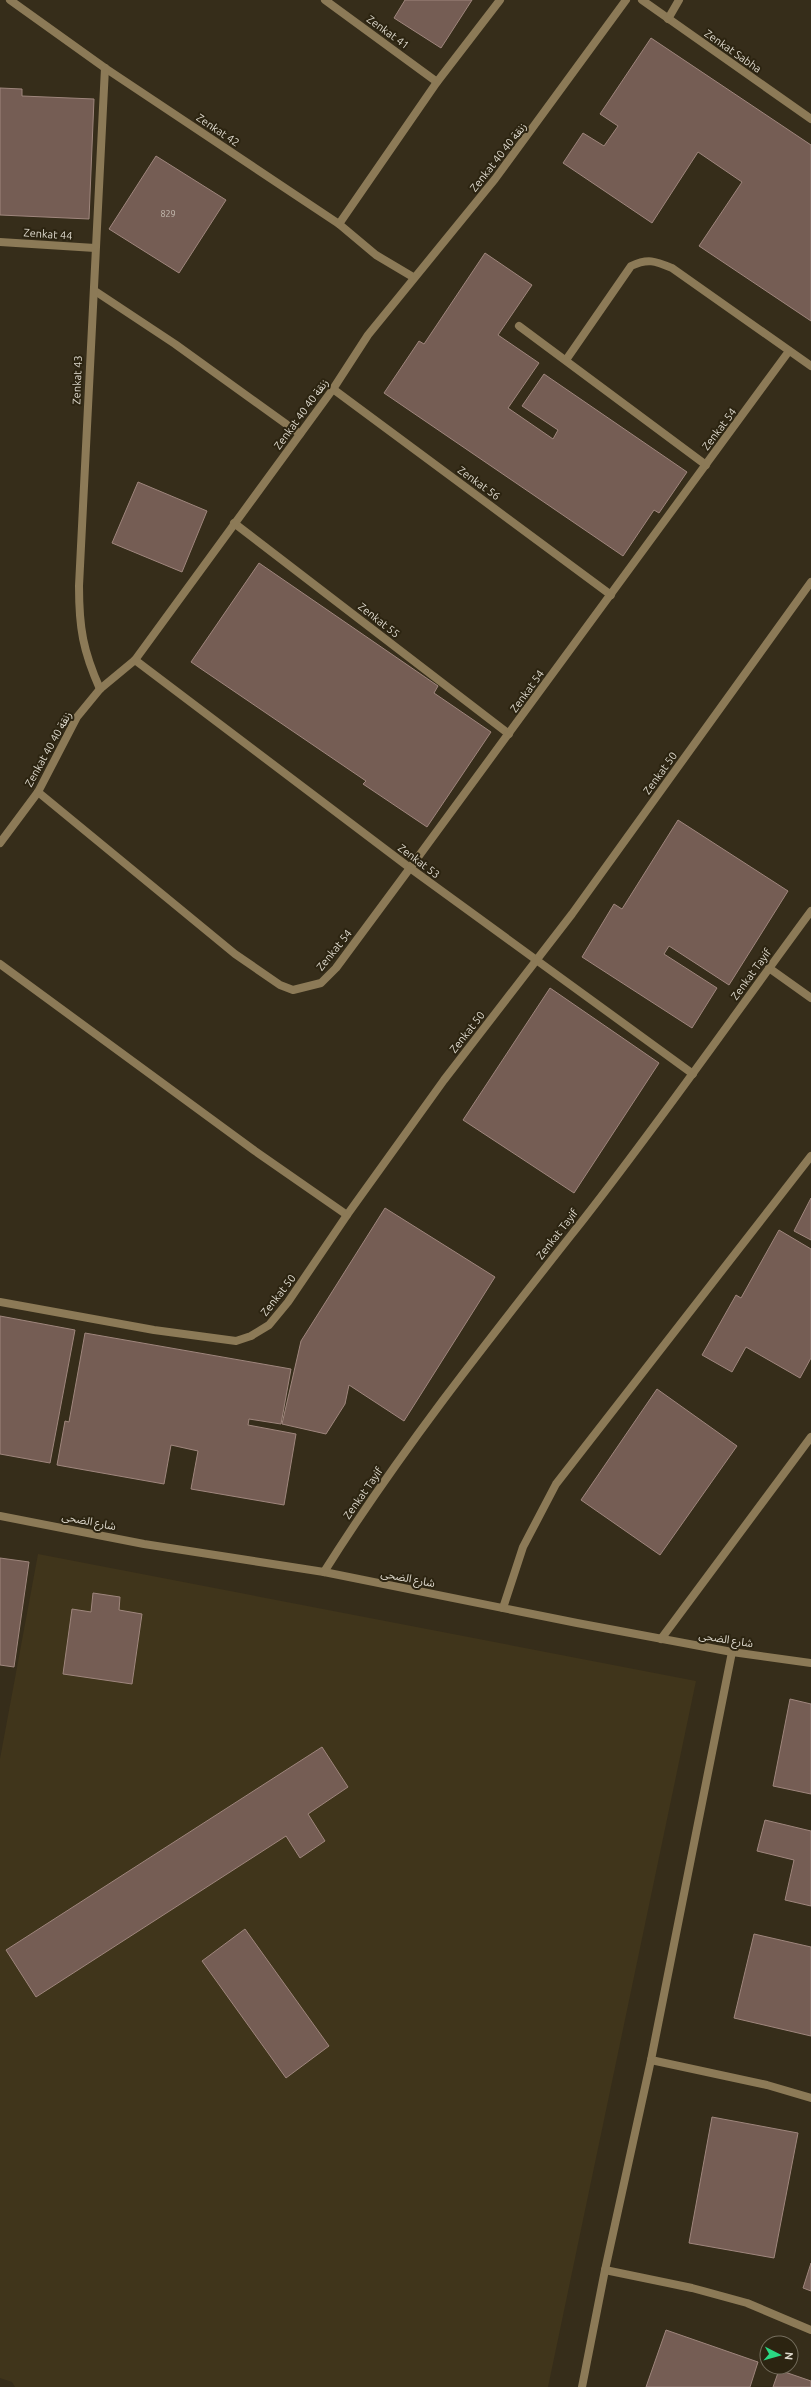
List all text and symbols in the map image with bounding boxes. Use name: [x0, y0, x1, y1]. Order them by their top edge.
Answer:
street label: Zenkat 41: [365, 13, 411, 51]
street label: Zenkat Sabha: [702, 27, 764, 75]
street label: Zenkat 42: [194, 111, 242, 149]
street label: Zenkat 40 زنقة 40: [467, 120, 529, 194]
house number: 829: [160, 209, 176, 219]
street label: Zenkat 44: [23, 226, 73, 242]
street label: Zenkat 43: [70, 355, 84, 405]
street label: Zenkat 40 زنقة 40: [271, 377, 331, 452]
street label: Zenkat 54: [699, 406, 739, 452]
street label: Zenkat 56: [456, 464, 502, 502]
street label: Zenkat 55: [356, 600, 402, 640]
street label: Zenkat 54: [508, 668, 546, 714]
street label: Zenkat 40 زنقة 40: [22, 709, 74, 789]
street label: Zenkat 50: [641, 750, 679, 796]
street label: Zenkat 53: [396, 841, 442, 881]
street label: Zenkat 54: [314, 927, 354, 973]
street label: Zenkat Tayif: [728, 946, 774, 1002]
street label: Zenkat 50: [447, 1009, 487, 1055]
street label: Zenkat Tayif: [534, 1206, 581, 1261]
street label: Zenkat 50: [258, 1272, 298, 1318]
street label: Zenkat Tayif: [341, 1464, 386, 1521]
street label: شارع الضحى: [60, 1510, 117, 1534]
street label: شارع الضحى: [379, 1567, 436, 1591]
street label: شارع الضحى: [698, 1629, 754, 1651]
north arrow: [759, 2335, 799, 2375]
text: N: [783, 2351, 795, 2361]

